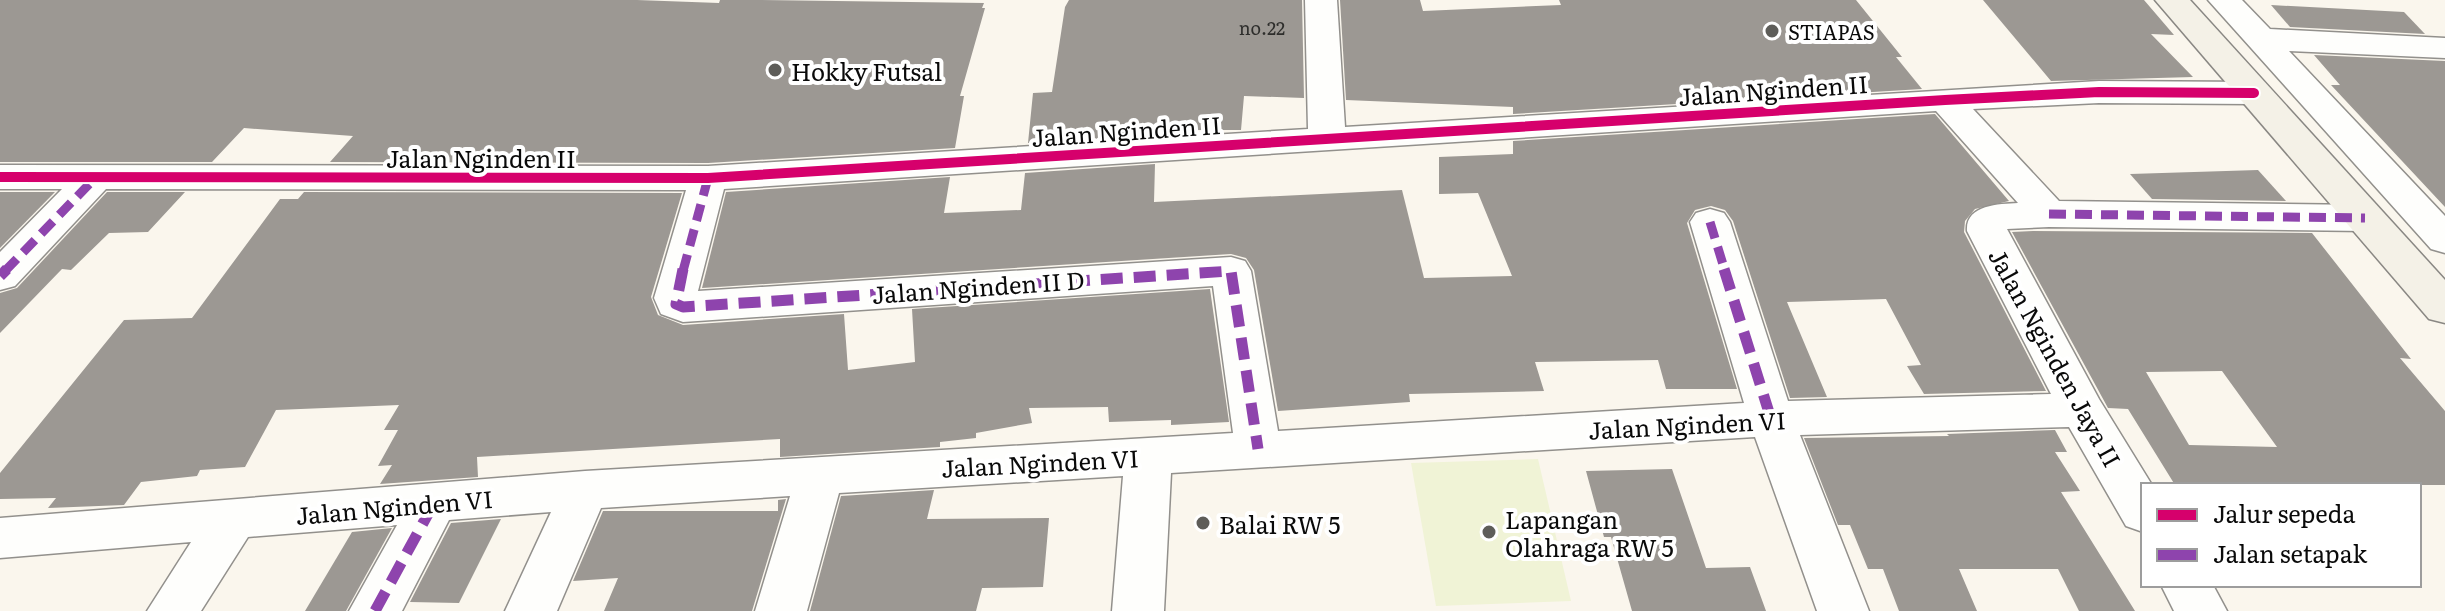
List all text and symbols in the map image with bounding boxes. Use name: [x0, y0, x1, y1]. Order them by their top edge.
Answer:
house number: no.22: [1239, 14, 1285, 41]
place label: STIAPAS: [1788, 16, 1875, 46]
marker: STIAPAS: [1763, 22, 1781, 40]
place label: Hokky Futsal: [791, 53, 942, 88]
marker: Hokky Futsal: [766, 61, 784, 79]
street label: Jalan Nginden II: [1677, 65, 1869, 113]
street label: Jalan Nginden II: [1030, 106, 1222, 154]
street label: Jalan Nginden II: [386, 140, 576, 175]
street label: Jalan Nginden Jaya II: [1981, 241, 2131, 473]
street label: Jalan Nginden II D: [871, 261, 1085, 311]
street label: Jalan Nginden VI: [1587, 401, 1787, 447]
street label: Jalan Nginden VI: [940, 439, 1140, 485]
street label: Jalan Nginden VI: [294, 480, 494, 532]
legend: [2141, 483, 2421, 587]
text: Jalur sepeda: [2213, 495, 2355, 530]
place label: Lapangan Olahraga RW 5: [1505, 501, 1674, 564]
place label: Balai RW 5: [1219, 506, 1340, 541]
marker: Balai RW 5: [1194, 514, 1212, 532]
marker: Lapangan Olahraga RW 5: [1480, 523, 1498, 541]
text: Jalan setapak: [2213, 535, 2368, 570]

